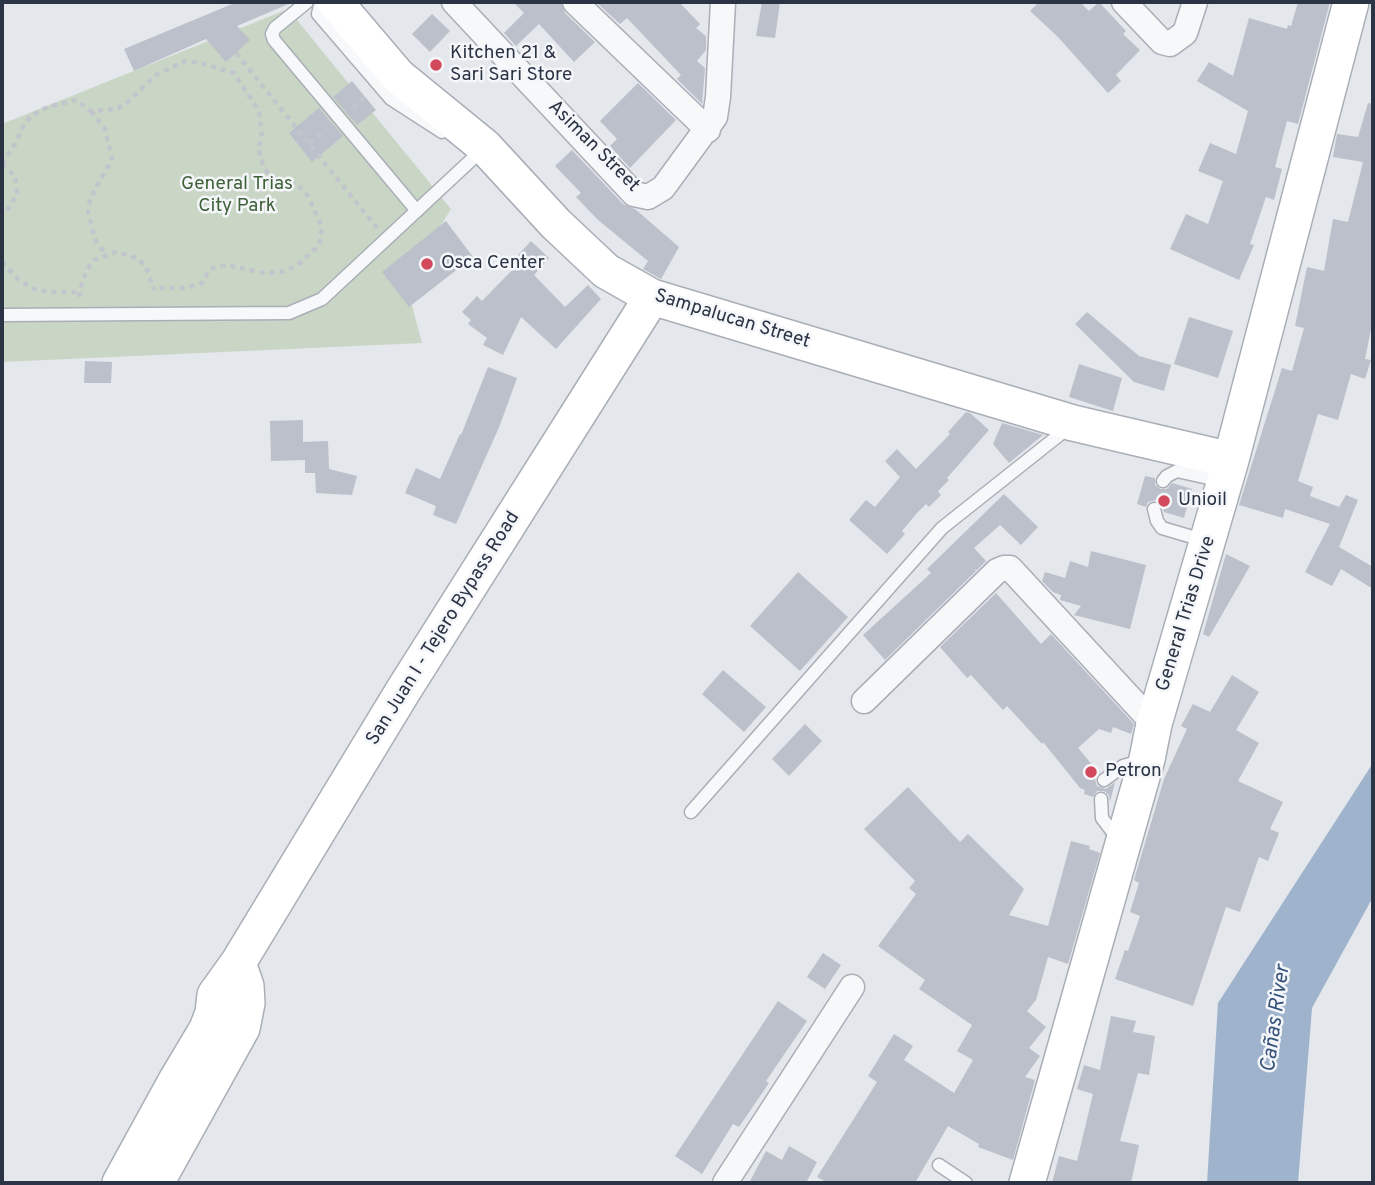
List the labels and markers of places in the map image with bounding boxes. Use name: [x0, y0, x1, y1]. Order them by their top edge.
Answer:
place label: Kitchen 21 & Sari Sari Store: [450, 43, 572, 87]
marker: Kitchen 21 & Sari Sari Store: [428, 57, 444, 73]
place label: Osca Center: [441, 253, 545, 275]
marker: Osca Center: [419, 256, 435, 272]
place label: Unioil: [1178, 490, 1227, 512]
marker: Unioil: [1156, 493, 1172, 509]
place label: Petron: [1105, 761, 1162, 783]
marker: Petron: [1083, 764, 1099, 780]

